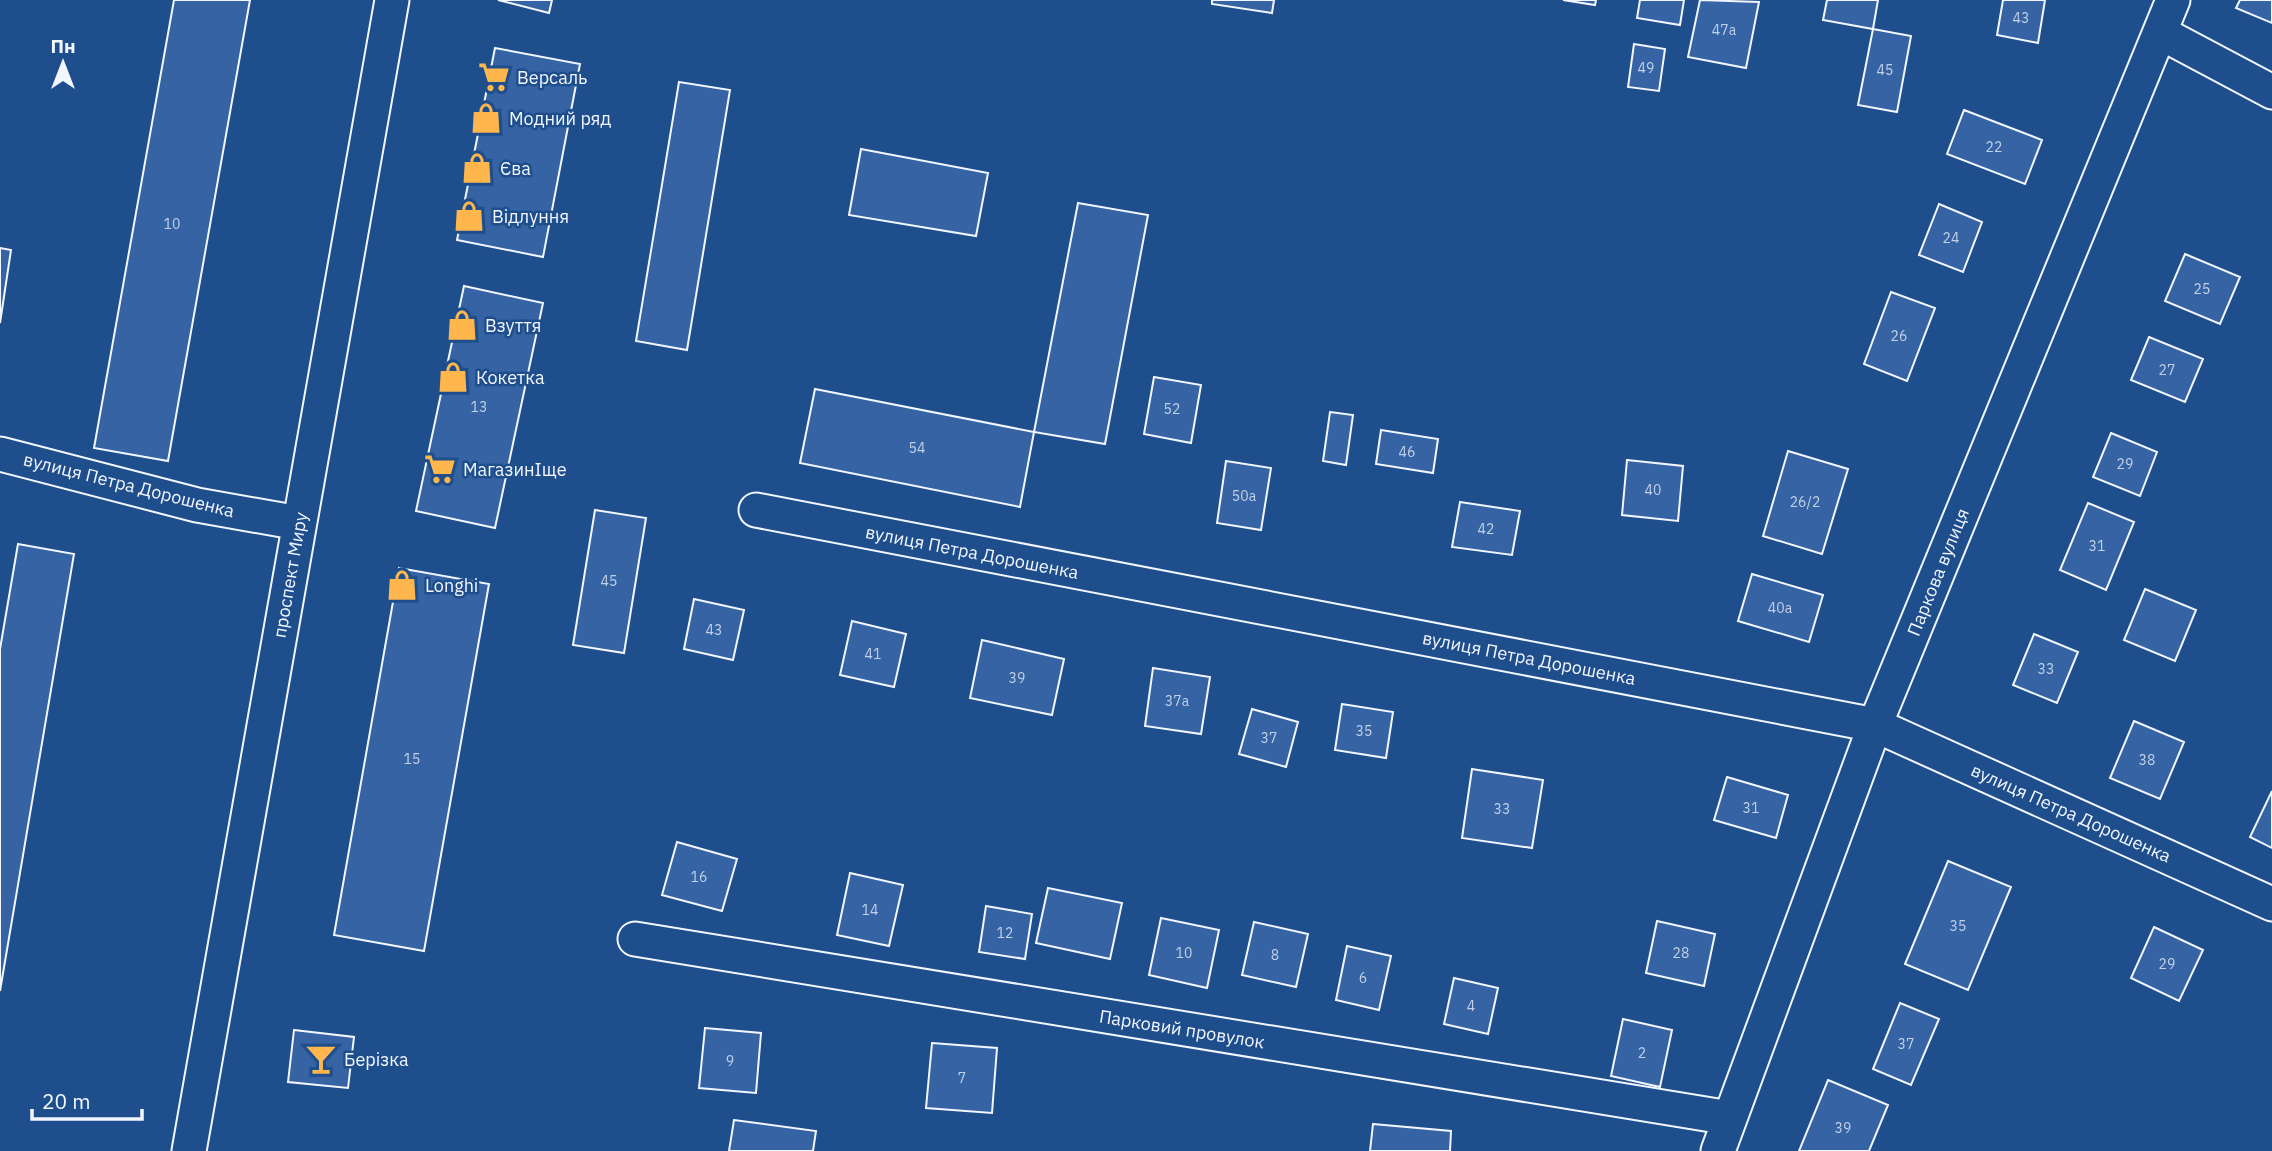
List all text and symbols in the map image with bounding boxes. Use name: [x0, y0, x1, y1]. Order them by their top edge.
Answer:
house number: 43: [2013, 9, 2029, 27]
house number: 47а: [1712, 21, 1737, 39]
north arrow: [28, 28, 98, 98]
text: Пн: [50, 34, 76, 58]
house number: 49: [1638, 59, 1654, 77]
supermarket icon: Версаль: [477, 60, 511, 94]
house number: 45: [1877, 61, 1893, 79]
place label: Версаль: [517, 66, 587, 89]
shop icon: Модний ряд: [469, 101, 503, 135]
place label: Модний ряд: [509, 107, 611, 130]
house number: 22: [1986, 138, 2002, 156]
shop icon: Єва: [460, 151, 494, 185]
place label: Єва: [500, 157, 531, 180]
shop icon: Відлуння: [452, 199, 486, 233]
place label: Відлуння: [492, 205, 569, 228]
house number: 10: [164, 215, 180, 233]
house number: 24: [1943, 229, 1959, 247]
house number: 25: [2194, 280, 2210, 298]
shop icon: Взуття: [445, 308, 479, 342]
place label: Взуття: [485, 314, 541, 337]
house number: 26: [1891, 327, 1907, 345]
shop icon: Кокетка: [436, 360, 470, 394]
house number: 27: [2159, 361, 2175, 379]
place label: Кокетка: [476, 366, 545, 389]
house number: 13: [471, 398, 487, 416]
house number: 52: [1164, 400, 1180, 418]
house number: 54: [909, 439, 925, 457]
house number: 46: [1399, 443, 1415, 461]
street label: вулиця Петра Дорошенка: [21, 448, 237, 522]
supermarket icon: МагазинІще: [423, 452, 457, 486]
house number: 29: [2117, 455, 2133, 473]
place label: МагазинІще: [463, 458, 567, 481]
house number: 40: [1645, 481, 1661, 499]
house number: 50а: [1232, 487, 1257, 505]
house number: 26/2: [1790, 493, 1820, 511]
street label: Паркова вулиця: [1902, 505, 1974, 639]
street label: проспект Миру: [268, 510, 312, 640]
street label: вулиця Петра Дорошенка: [863, 520, 1081, 584]
house number: 42: [1478, 520, 1494, 538]
house number: 31: [2089, 537, 2105, 555]
shop icon: Longhi: [385, 568, 419, 602]
house number: 45: [601, 572, 617, 590]
place label: Longhi: [425, 574, 478, 597]
house number: 40а: [1768, 599, 1793, 617]
house number: 43: [706, 621, 722, 639]
street label: вулиця Петра Дорошенка: [1420, 626, 1638, 690]
house number: 41: [865, 645, 881, 663]
house number: 33: [2038, 660, 2054, 678]
house number: 39: [1009, 669, 1025, 687]
house number: 37а: [1165, 692, 1190, 710]
house number: 35: [1356, 722, 1372, 740]
house number: 37: [1261, 729, 1277, 747]
house number: 15: [404, 750, 420, 768]
house number: 38: [2139, 751, 2155, 769]
street label: вулиця Петра Дорошенка: [1967, 758, 2175, 868]
house number: 31: [1743, 799, 1759, 817]
house number: 33: [1494, 800, 1510, 818]
house number: 16: [691, 868, 707, 886]
house number: 14: [862, 901, 878, 919]
house number: 35: [1950, 917, 1966, 935]
house number: 12: [997, 924, 1013, 942]
house number: 10: [1176, 944, 1192, 962]
house number: 28: [1673, 944, 1689, 962]
house number: 8: [1271, 946, 1279, 964]
house number: 29: [2159, 955, 2175, 973]
house number: 6: [1359, 969, 1367, 987]
house number: 4: [1467, 997, 1475, 1015]
street label: Парковий провулок: [1098, 1005, 1266, 1053]
house number: 37: [1898, 1035, 1914, 1053]
bar icon: Берізка: [304, 1042, 338, 1076]
house number: 2: [1638, 1044, 1646, 1062]
place label: Берізка: [344, 1048, 409, 1071]
house number: 9: [726, 1052, 734, 1070]
house number: 7: [958, 1069, 966, 1087]
scale bar: [32, 1078, 142, 1122]
text: 20 m: [42, 1087, 91, 1115]
house number: 39: [1835, 1119, 1851, 1137]

